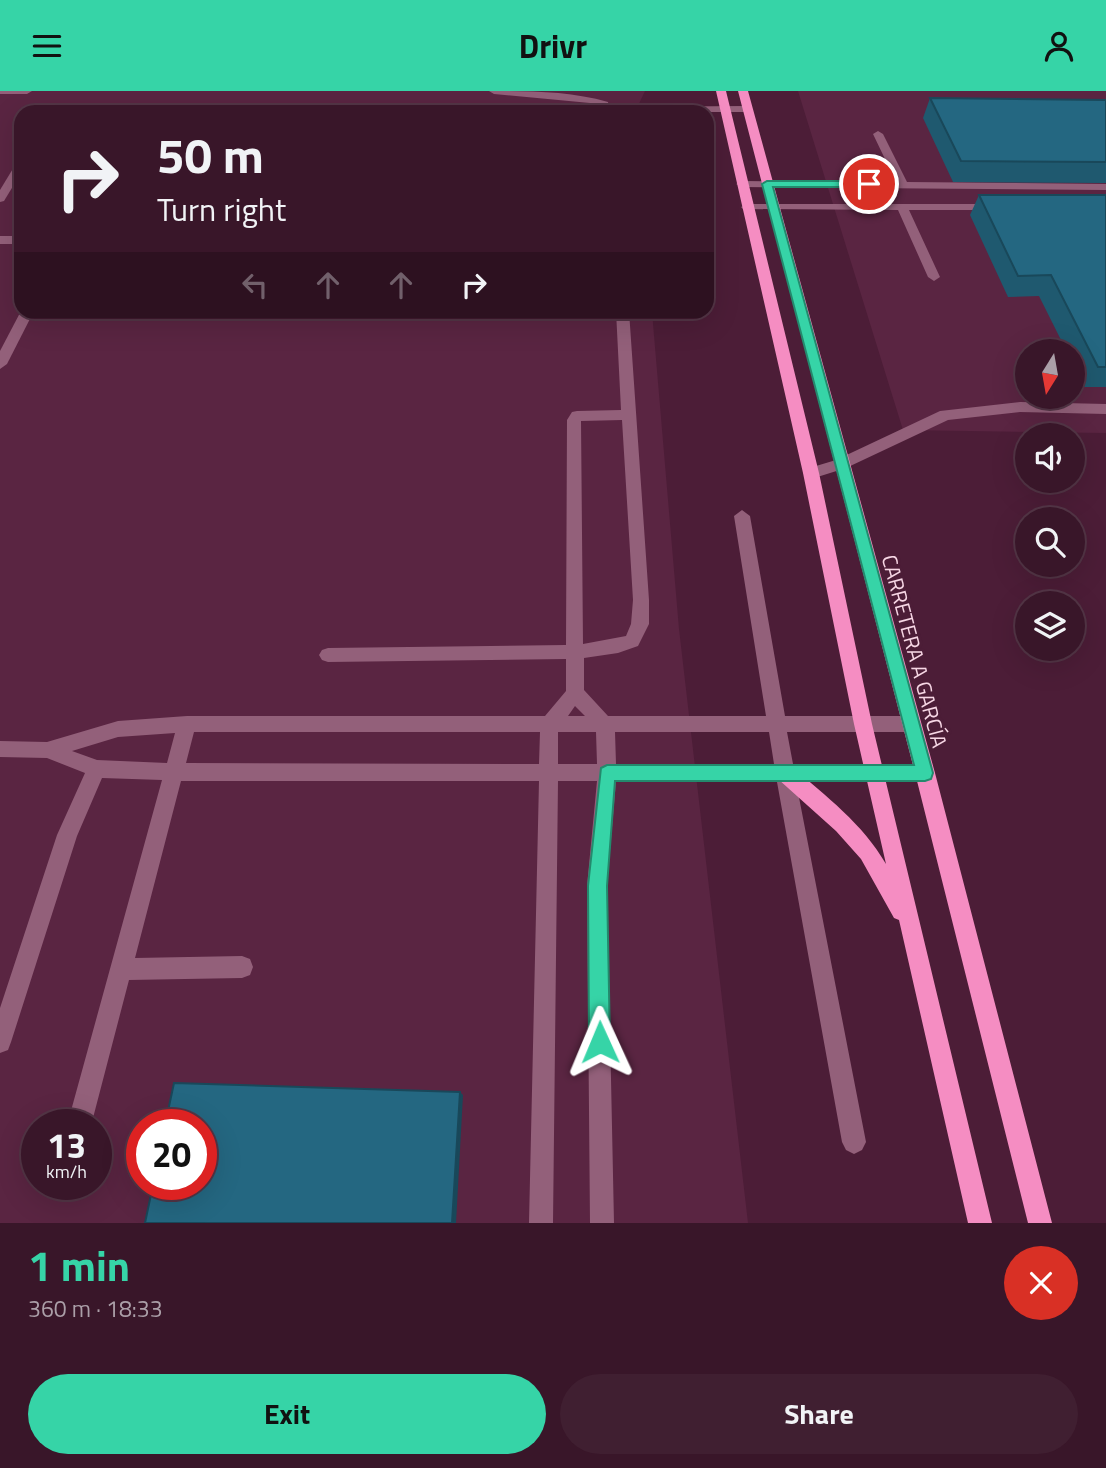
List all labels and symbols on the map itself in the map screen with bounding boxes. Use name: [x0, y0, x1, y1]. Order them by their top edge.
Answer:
pin: [839, 154, 899, 214]
north arrow: [1015, 339, 1085, 409]
street label: CARRETERA A GARCÍA: [874, 551, 956, 752]
position arrow: [563, 1005, 637, 1079]
speed limit sign: 20: [126, 1109, 217, 1200]

